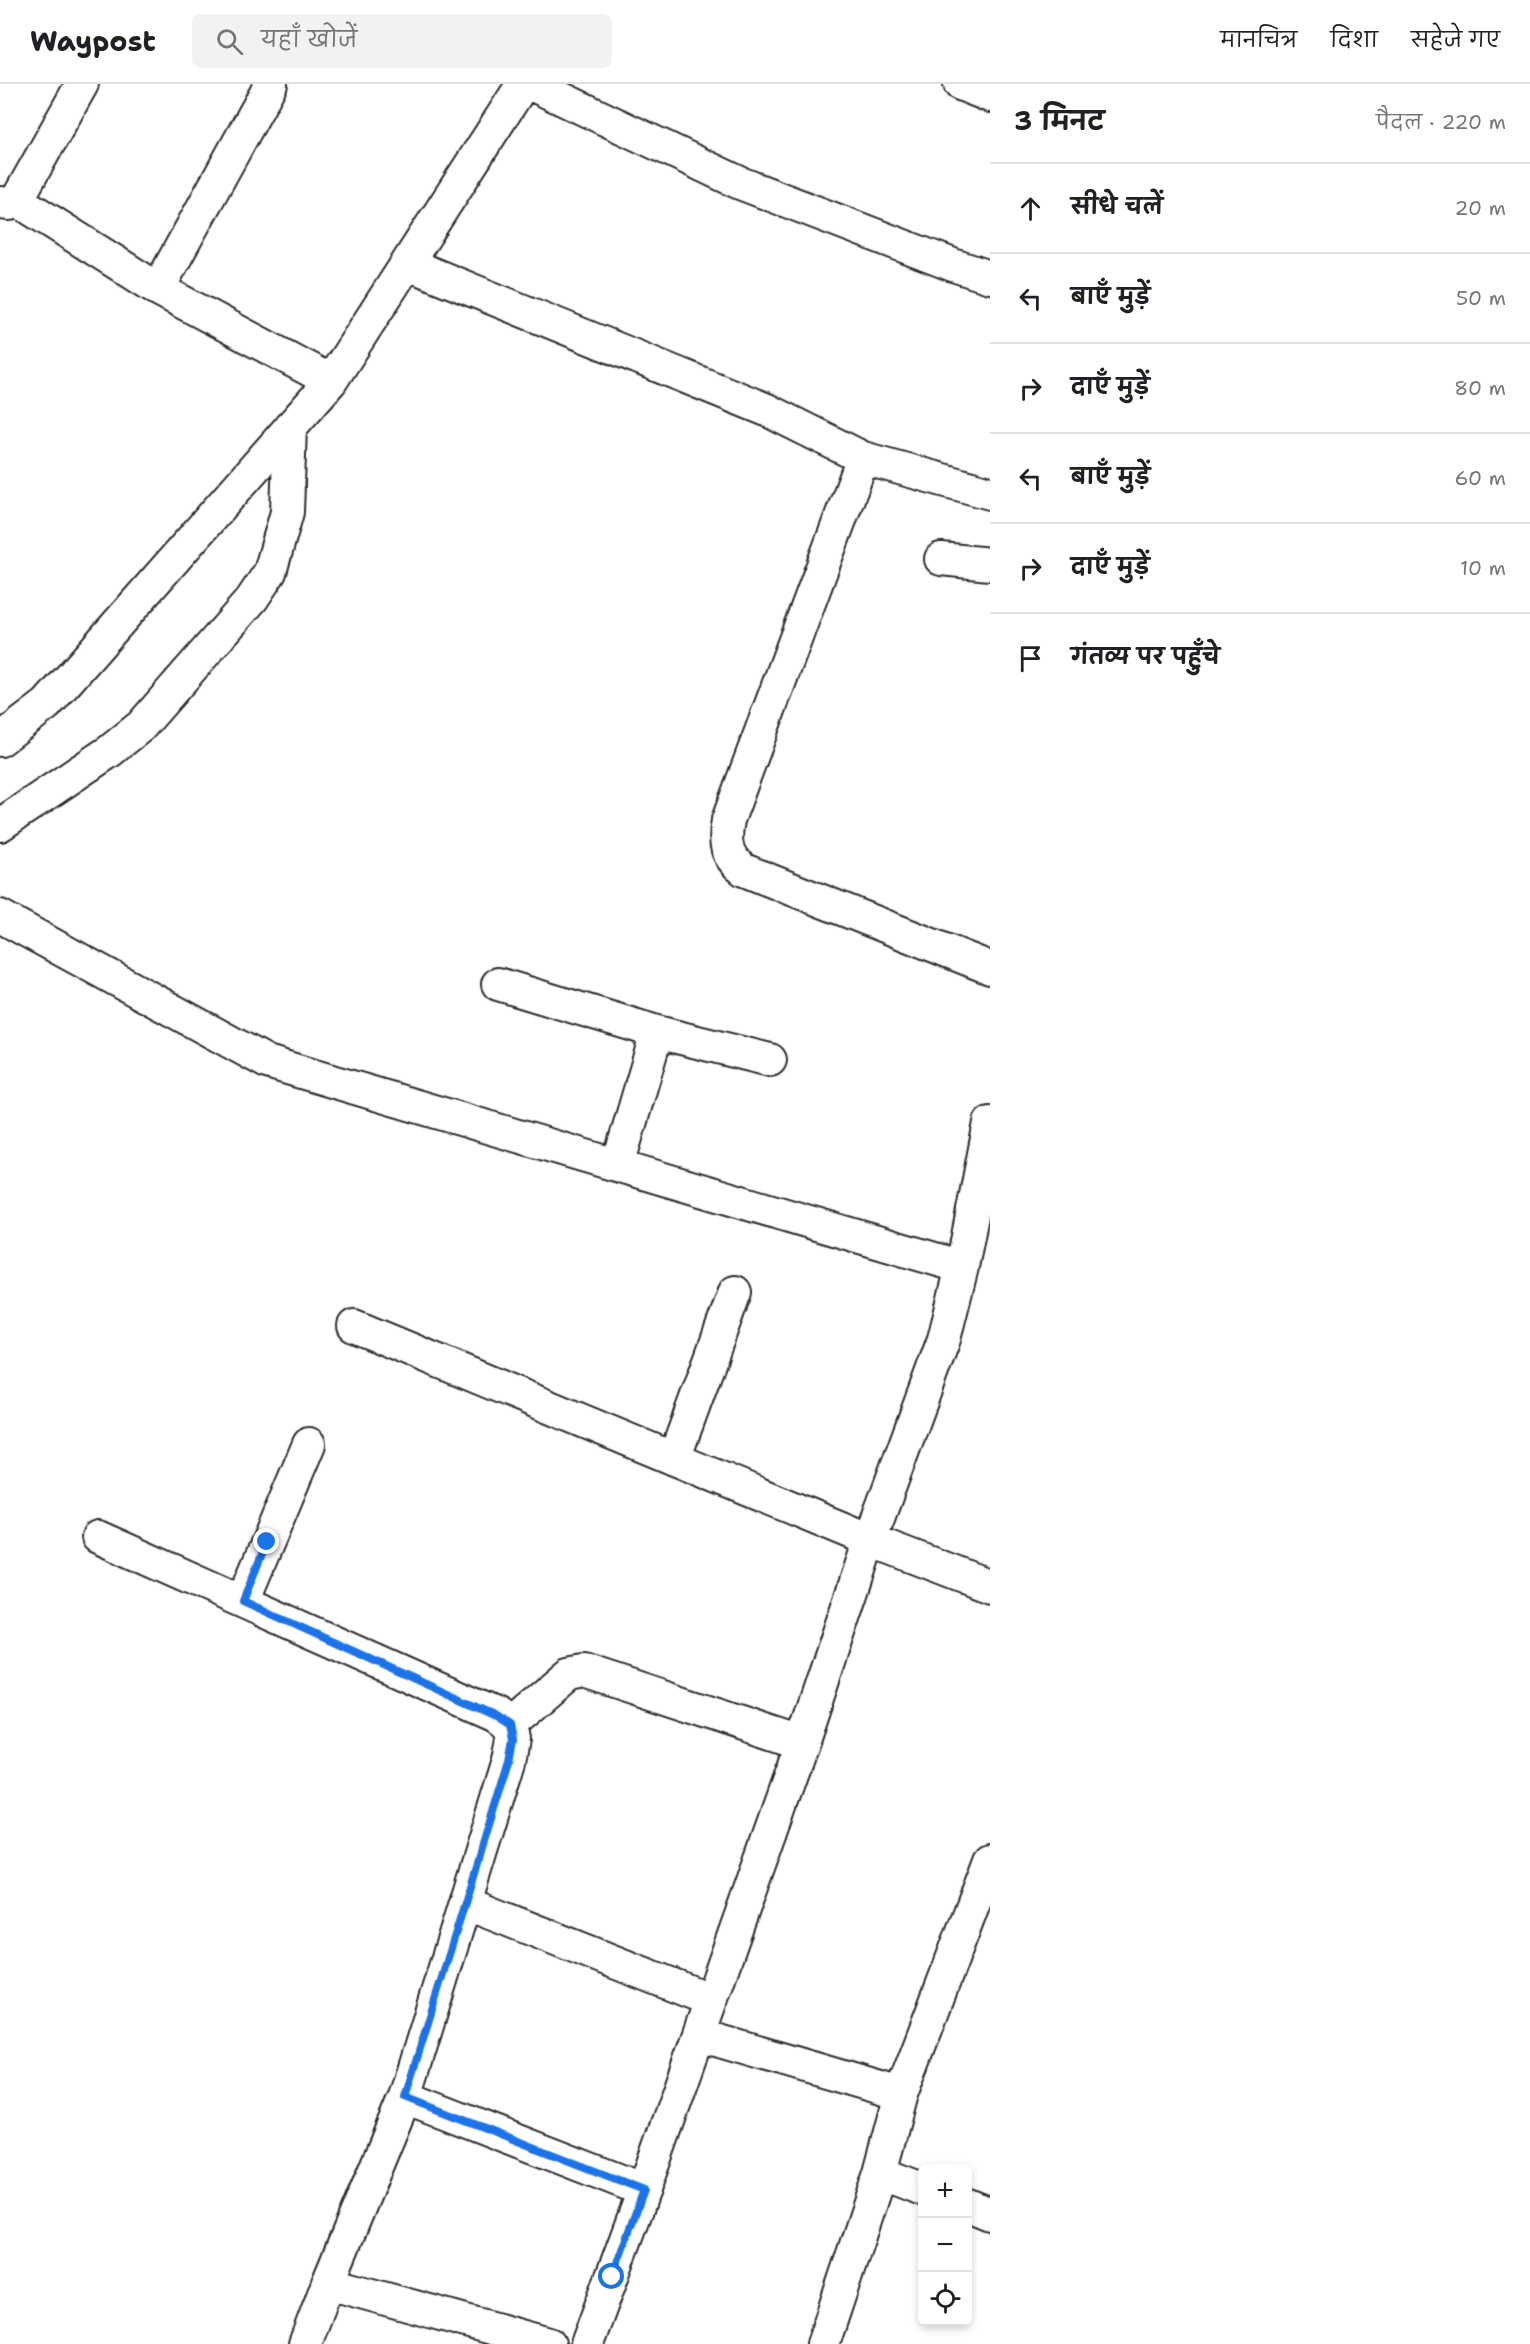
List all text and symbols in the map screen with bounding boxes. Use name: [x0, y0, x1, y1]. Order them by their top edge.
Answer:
search box: [192, 14, 612, 68]
text: Waypost: [30, 22, 156, 60]
icon: search: [213, 25, 246, 58]
text: यहाँ खोजें: [261, 25, 357, 54]
text: मानचित्र: [1220, 26, 1297, 54]
text: दिशा: [1330, 26, 1378, 54]
text: सहेजे गए: [1411, 26, 1500, 54]
text: 3 मिनट: [1014, 103, 1104, 138]
text: पैदल · 220 m: [1376, 109, 1506, 135]
icon: ahead: [1014, 192, 1047, 225]
text: सीधे चलें: [1071, 192, 1163, 221]
text: 20 m: [1455, 195, 1506, 221]
icon: left: [1014, 282, 1047, 315]
text: बाएँ मुड़ें: [1071, 282, 1150, 311]
text: 50 m: [1456, 285, 1506, 311]
icon: right: [1014, 372, 1047, 405]
text: दाएँ मुड़ें: [1071, 372, 1150, 401]
text: 80 m: [1454, 375, 1506, 401]
icon: left: [1014, 462, 1047, 495]
text: बाएँ मुड़ें: [1071, 462, 1150, 491]
text: 60 m: [1454, 465, 1506, 491]
icon: right: [1014, 552, 1047, 585]
text: दाएँ मुड़ें: [1071, 552, 1150, 581]
text: 10 m: [1460, 555, 1506, 581]
icon: arrive: [1014, 642, 1047, 675]
text: गंतव्य पर पहुँचे: [1071, 642, 1220, 671]
route end: [253, 1528, 279, 1554]
map controls: [918, 2164, 972, 2326]
button: +: [918, 2164, 972, 2218]
button: −: [918, 2218, 972, 2272]
route start: [598, 2263, 624, 2289]
button: locate: [918, 2272, 972, 2326]

